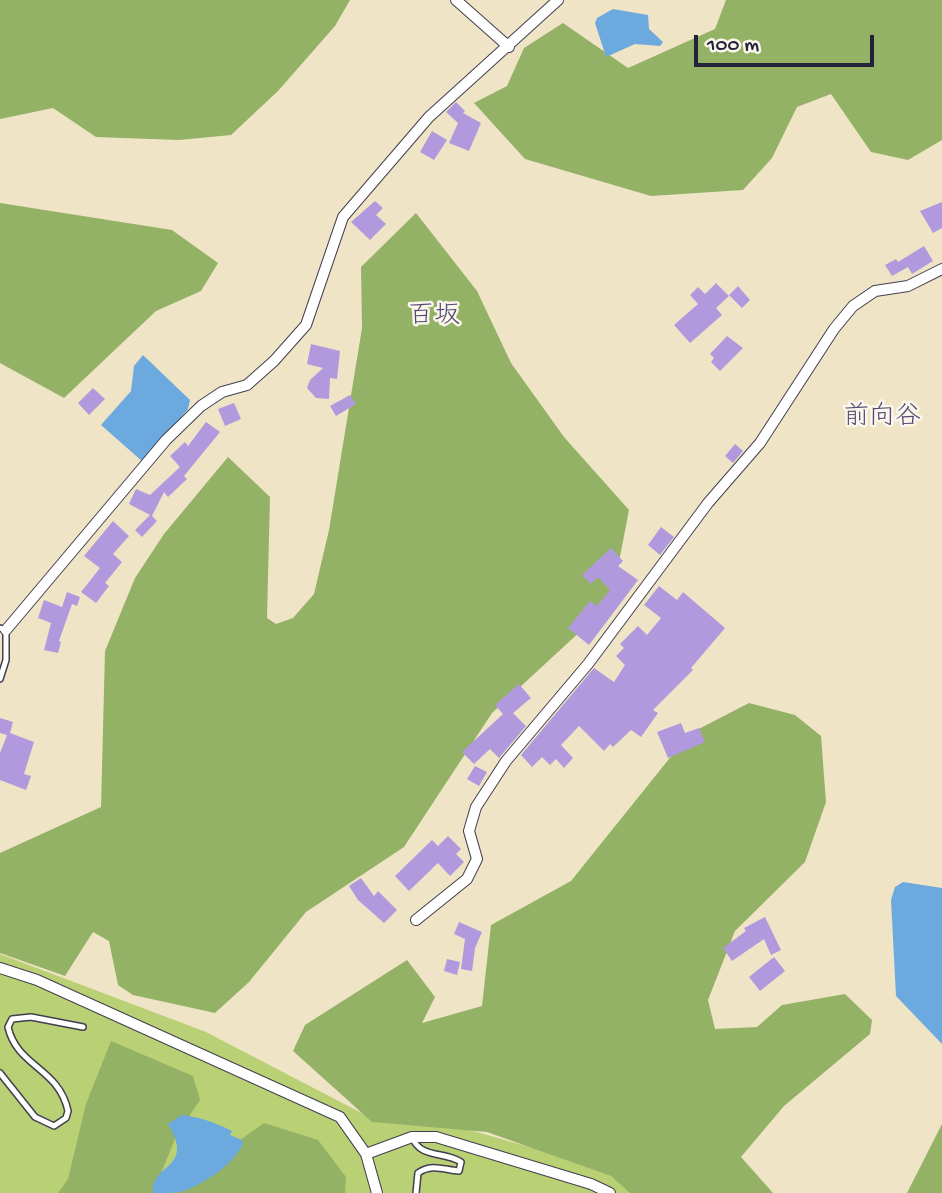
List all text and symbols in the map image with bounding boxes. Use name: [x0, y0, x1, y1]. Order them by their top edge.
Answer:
scale bar: [697, 21, 877, 65]
text: 100 m: [707, 34, 759, 59]
district label: 百坂: [408, 302, 460, 334]
district label: 前向谷: [843, 403, 921, 435]

